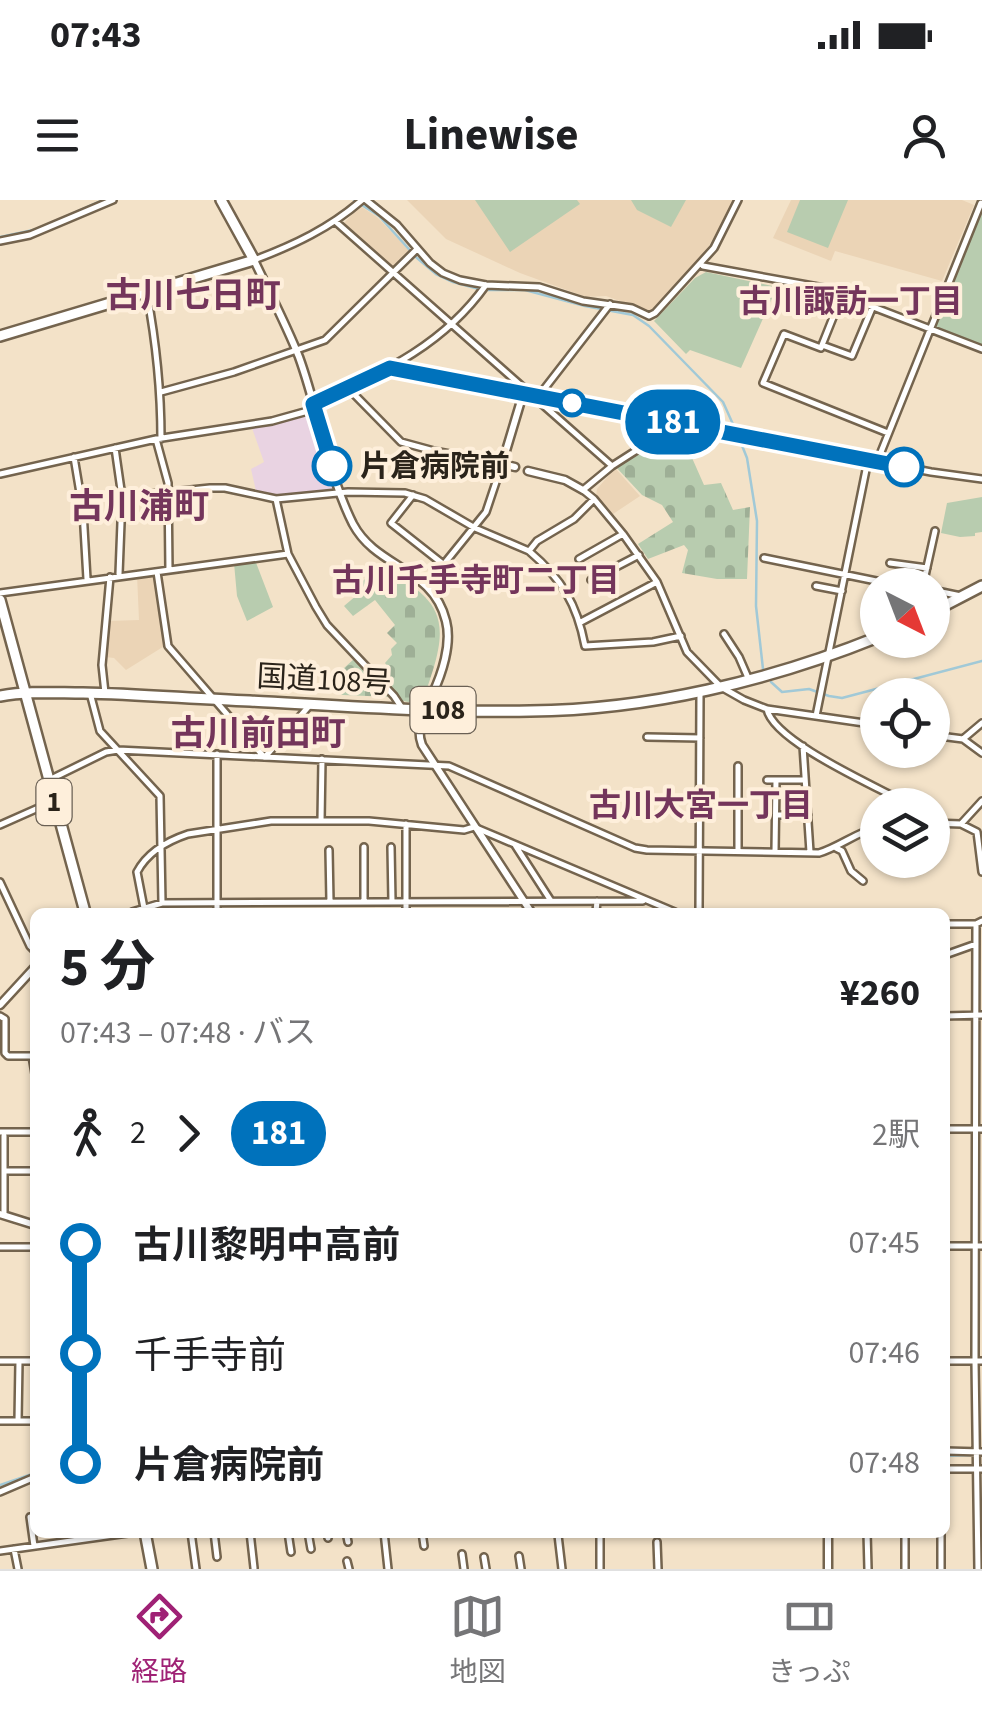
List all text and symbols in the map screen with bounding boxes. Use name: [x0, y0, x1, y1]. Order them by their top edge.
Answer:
text: 07:43: [50, 8, 142, 62]
text: Linewise: [403, 103, 579, 167]
icon: menu: [30, 108, 85, 163]
icon: person: [897, 108, 952, 163]
district label: 古川七日町: [105, 271, 281, 321]
district label: 古川諏訪一丁目: [739, 279, 963, 325]
unlabelled marker: [559, 390, 585, 416]
line badge: 181: [616, 390, 730, 454]
text: 181: [645, 397, 701, 447]
place label: 片倉病院前: [360, 445, 510, 488]
marker: 片倉病院前: [313, 447, 351, 485]
unlabelled marker: [885, 448, 923, 486]
district label: 古川浦町: [69, 482, 209, 532]
district label: 古川千手寺町二丁目: [332, 558, 620, 604]
north arrow: [860, 568, 950, 658]
map controls: [860, 568, 950, 878]
street label: 国道108号: [256, 655, 392, 705]
button: locate: [860, 678, 950, 768]
road number: 108: [410, 687, 476, 733]
district label: 古川前田町: [170, 709, 346, 759]
road number: 1: [36, 779, 72, 825]
district label: 古川大宮一丁目: [589, 783, 813, 829]
button: layers: [860, 788, 950, 878]
text: 5 分: [60, 929, 155, 1007]
text: ¥260: [840, 966, 920, 1020]
text: 07:43 – 07:48 · バス: [60, 1010, 316, 1056]
icon: walk: [60, 1106, 115, 1161]
icon: forward: [161, 1106, 216, 1161]
text: 181: [251, 1108, 306, 1158]
text: 2: [130, 1110, 146, 1156]
text: 2駅: [872, 1112, 920, 1158]
text: 古川黎明中高前: [134, 1219, 400, 1273]
text: 07:45: [848, 1220, 920, 1266]
text: 千手寺前: [134, 1329, 286, 1383]
text: 07:46: [848, 1330, 920, 1376]
text: 片倉病院前: [134, 1439, 324, 1493]
text: 07:48: [848, 1440, 920, 1486]
tab: 経路: [131, 1589, 187, 1692]
tab: 地図: [450, 1589, 506, 1692]
tab: きっぷ: [768, 1589, 851, 1692]

